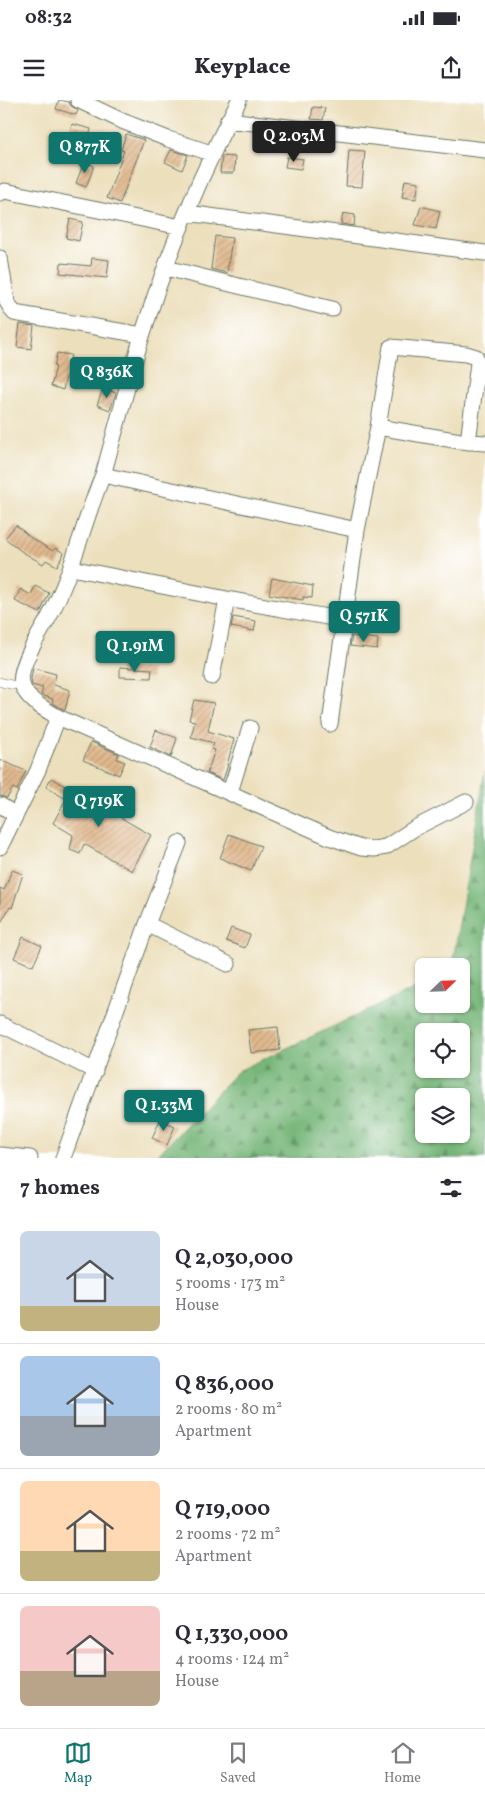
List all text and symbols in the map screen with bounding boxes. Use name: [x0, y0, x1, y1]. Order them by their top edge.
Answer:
text: 08:32: [25, 5, 72, 31]
text: Keyplace: [194, 52, 291, 83]
icon: menu: [20, 54, 48, 82]
icon: share: [437, 54, 465, 82]
pin: Q 2.03M: [248, 120, 340, 163]
text: Q 2.03M: [263, 126, 325, 148]
pin: Q 877K: [44, 132, 126, 174]
text: Q 877K: [60, 137, 110, 159]
pin: Q 836K: [66, 356, 148, 399]
text: Q 836K: [81, 362, 133, 384]
pin: Q 571K: [323, 600, 405, 643]
text: Q 571K: [340, 606, 388, 628]
pin: Q 1.91M: [89, 630, 181, 673]
text: Q 1.91M: [107, 636, 163, 658]
pin: Q 719K: [58, 786, 140, 828]
text: Q 719K: [74, 791, 124, 813]
north arrow: [415, 958, 470, 1012]
map controls: [415, 958, 470, 1143]
button: locate: [415, 1023, 470, 1078]
button: layers: [415, 1088, 470, 1143]
pin: Q 1.33M: [118, 1090, 210, 1132]
text: Q 1.33M: [135, 1095, 193, 1117]
text: 7 homes: [20, 1174, 100, 1203]
icon: filters: [437, 1174, 465, 1202]
text: Q 2,030,000: [175, 1244, 293, 1273]
icon: home: [60, 1251, 120, 1311]
text: 5 rooms · 173 m²: [175, 1273, 285, 1295]
text: House: [175, 1295, 219, 1317]
text: Q 836,000: [175, 1370, 274, 1399]
icon: home: [60, 1376, 120, 1436]
text: 2 rooms · 80 m²: [175, 1399, 282, 1421]
text: Apartment: [175, 1421, 252, 1443]
text: Q 719,000: [175, 1495, 270, 1524]
icon: home: [60, 1501, 120, 1561]
text: 2 rooms · 72 m²: [175, 1524, 280, 1546]
text: Apartment: [175, 1546, 252, 1568]
text: Q 1,330,000: [175, 1620, 288, 1649]
icon: home: [60, 1626, 120, 1686]
text: 4 rooms · 124 m²: [175, 1649, 289, 1671]
text: House: [175, 1671, 219, 1693]
tab: Map: [64, 1739, 92, 1788]
tab: Saved: [220, 1739, 256, 1788]
tab: Home: [384, 1739, 421, 1788]

